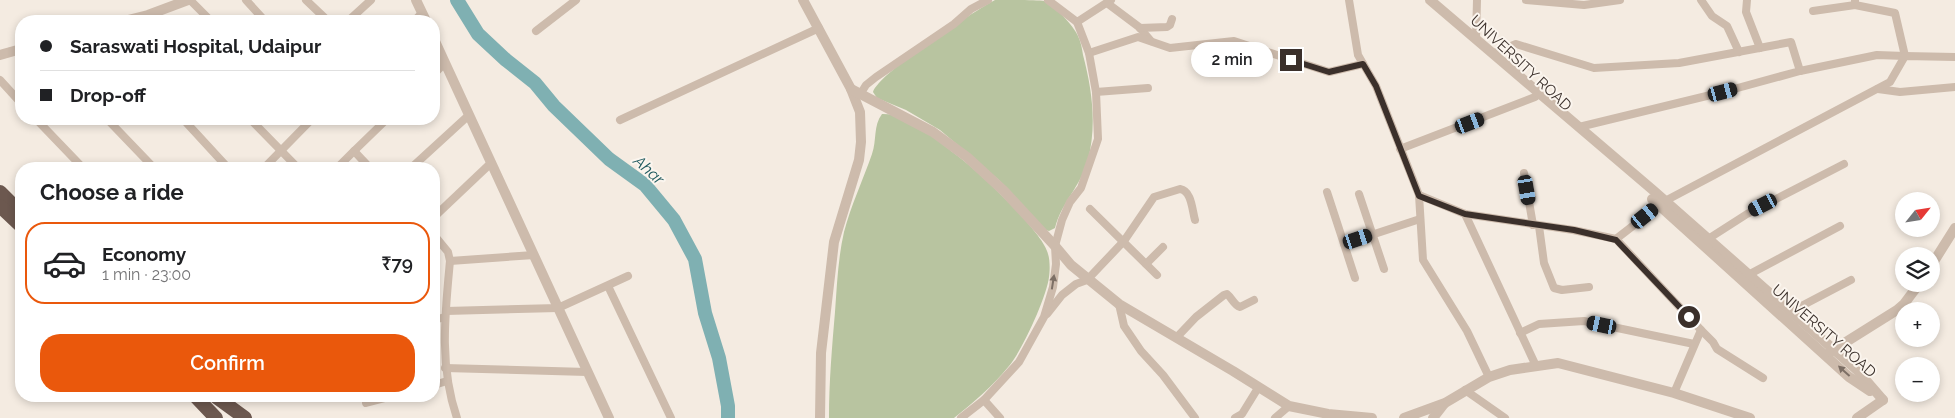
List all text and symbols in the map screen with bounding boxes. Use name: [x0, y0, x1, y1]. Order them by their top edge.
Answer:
street label: UNIVERSITY ROAD: [1466, 11, 1576, 115]
text: Saraswati Hospital, Udaipur: [70, 35, 321, 57]
callout: 2 min: [1191, 42, 1274, 78]
route end: [1280, 49, 1302, 71]
text: 2 min: [1212, 50, 1253, 69]
car: [1706, 81, 1739, 103]
text: Drop-off: [70, 84, 146, 106]
car: [1453, 111, 1486, 135]
water label: Ahar: [629, 151, 669, 189]
car: [1517, 174, 1536, 206]
text: Choose a ride: [40, 179, 184, 205]
car: [1746, 192, 1779, 218]
north arrow: [1895, 192, 1940, 238]
map controls: [1895, 192, 1940, 402]
car: [1628, 201, 1661, 231]
car: [1341, 227, 1374, 251]
icon: car: [42, 241, 87, 286]
text: Economy: [102, 243, 186, 265]
button: layers: [1895, 247, 1940, 292]
text: ₹79: [382, 252, 413, 274]
text: 1 min · 23:00: [102, 265, 191, 284]
one-way arrow: [1050, 274, 1058, 290]
street label: UNIVERSITY ROAD: [1768, 281, 1880, 381]
button: +: [1895, 302, 1940, 347]
route start: [1678, 306, 1700, 328]
car: [1585, 315, 1618, 335]
button: Confirm: [40, 334, 415, 392]
button: −: [1895, 357, 1940, 402]
one-way arrow: [1837, 366, 1850, 377]

